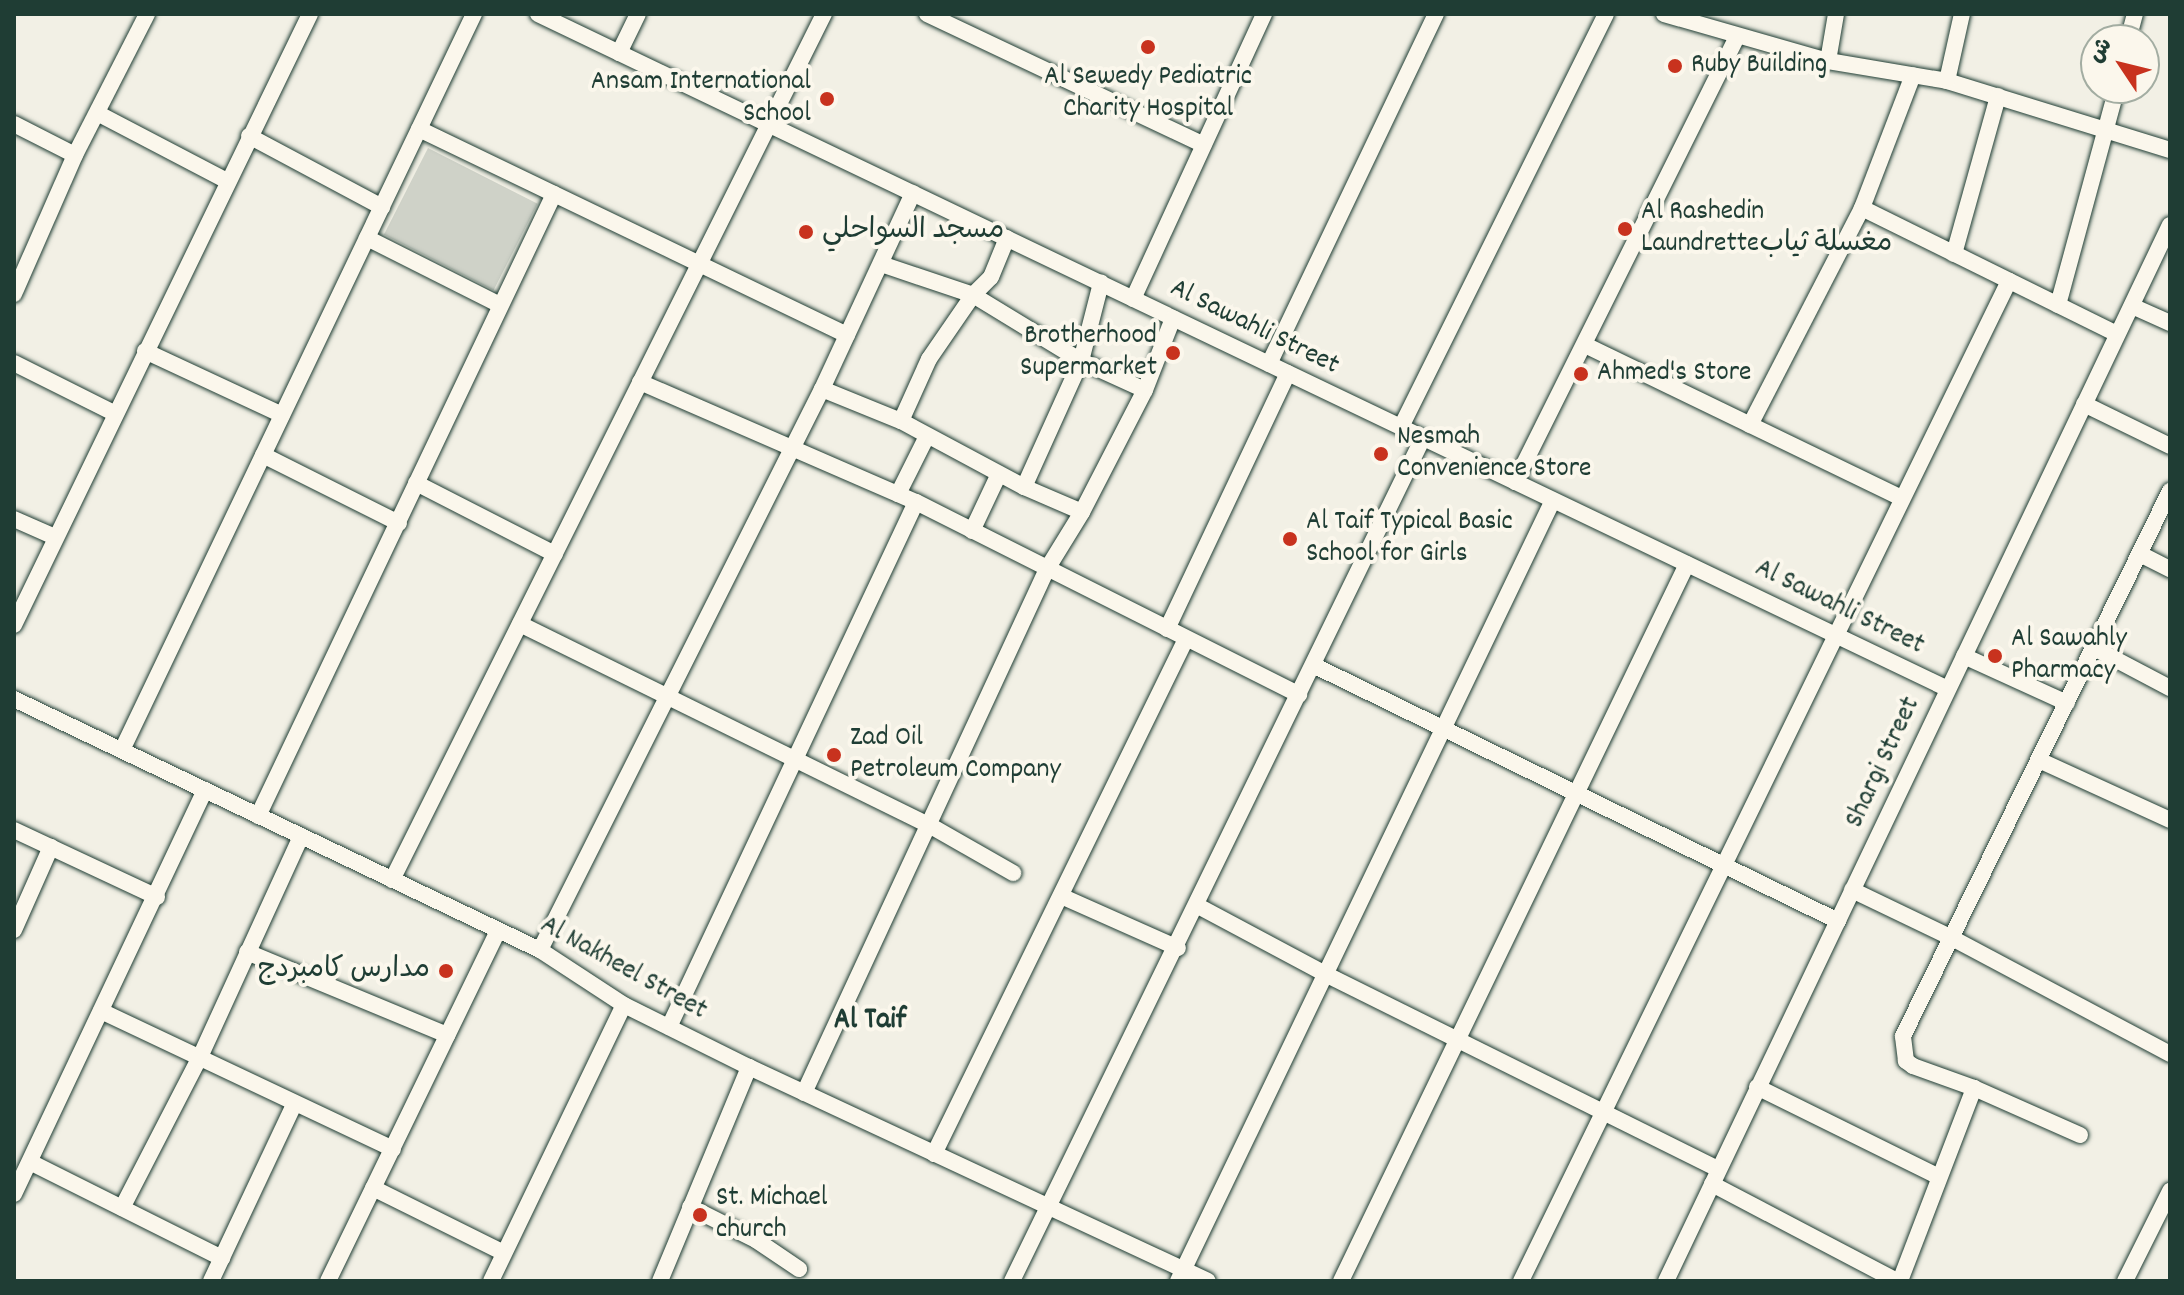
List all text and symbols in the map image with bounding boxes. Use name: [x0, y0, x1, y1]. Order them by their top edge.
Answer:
north arrow: [2080, 24, 2160, 104]
text: ش: [2082, 32, 2121, 70]
marker: Al Sewedy Pediatric Charity Hospital: [1137, 36, 1159, 58]
place label: Ruby Building: [1691, 49, 1827, 83]
marker: Ruby Building: [1666, 57, 1684, 75]
place label: Al Sewedy Pediatric Charity Hospital: [1044, 61, 1252, 127]
place label: Ansam International School: [591, 66, 811, 132]
marker: Ansam International School: [818, 90, 836, 108]
place label: Al Rashedin Laundretteمغسلة ثياب: [1641, 196, 1892, 262]
place label: مسجد السواحلي: [822, 215, 1004, 249]
marker: Al Rashedin Laundretteمغسلة ثياب: [1616, 220, 1634, 238]
marker: مسجد السواحلي: [797, 223, 815, 241]
street label: Al Sawahli Street: [1164, 273, 1344, 383]
place label: Brotherhood Supermarket: [1020, 320, 1157, 386]
marker: Brotherhood Supermarket: [1164, 344, 1182, 362]
place label: Ahmed's Store: [1597, 357, 1751, 391]
marker: Ahmed's Store: [1572, 365, 1590, 383]
place label: Nesmah Convenience Store: [1397, 421, 1591, 487]
marker: Nesmah Convenience Store: [1372, 445, 1390, 463]
place label: Al Taif Typical Basic School for Girls: [1306, 506, 1513, 572]
marker: Al Taif Typical Basic School for Girls: [1281, 530, 1299, 548]
street label: Al Sawahli Street: [1749, 553, 1929, 663]
place label: Al Sawahly Pharmacy: [2011, 623, 2127, 689]
marker: Al Sawahly Pharmacy: [1986, 647, 2004, 665]
street label: Shargi Street: [1839, 692, 1929, 834]
place label: Zad Oil Petroleum Company: [850, 722, 1061, 788]
marker: Zad Oil Petroleum Company: [825, 746, 843, 764]
street label: Al Nakheel Street: [534, 909, 712, 1029]
place label: مدارس كامبردج: [258, 954, 430, 988]
marker: مدارس كامبردج: [437, 962, 455, 980]
district label: Al Taif: [834, 1004, 906, 1040]
place label: St. Michael church: [716, 1182, 827, 1248]
marker: St. Michael church: [691, 1206, 709, 1224]

